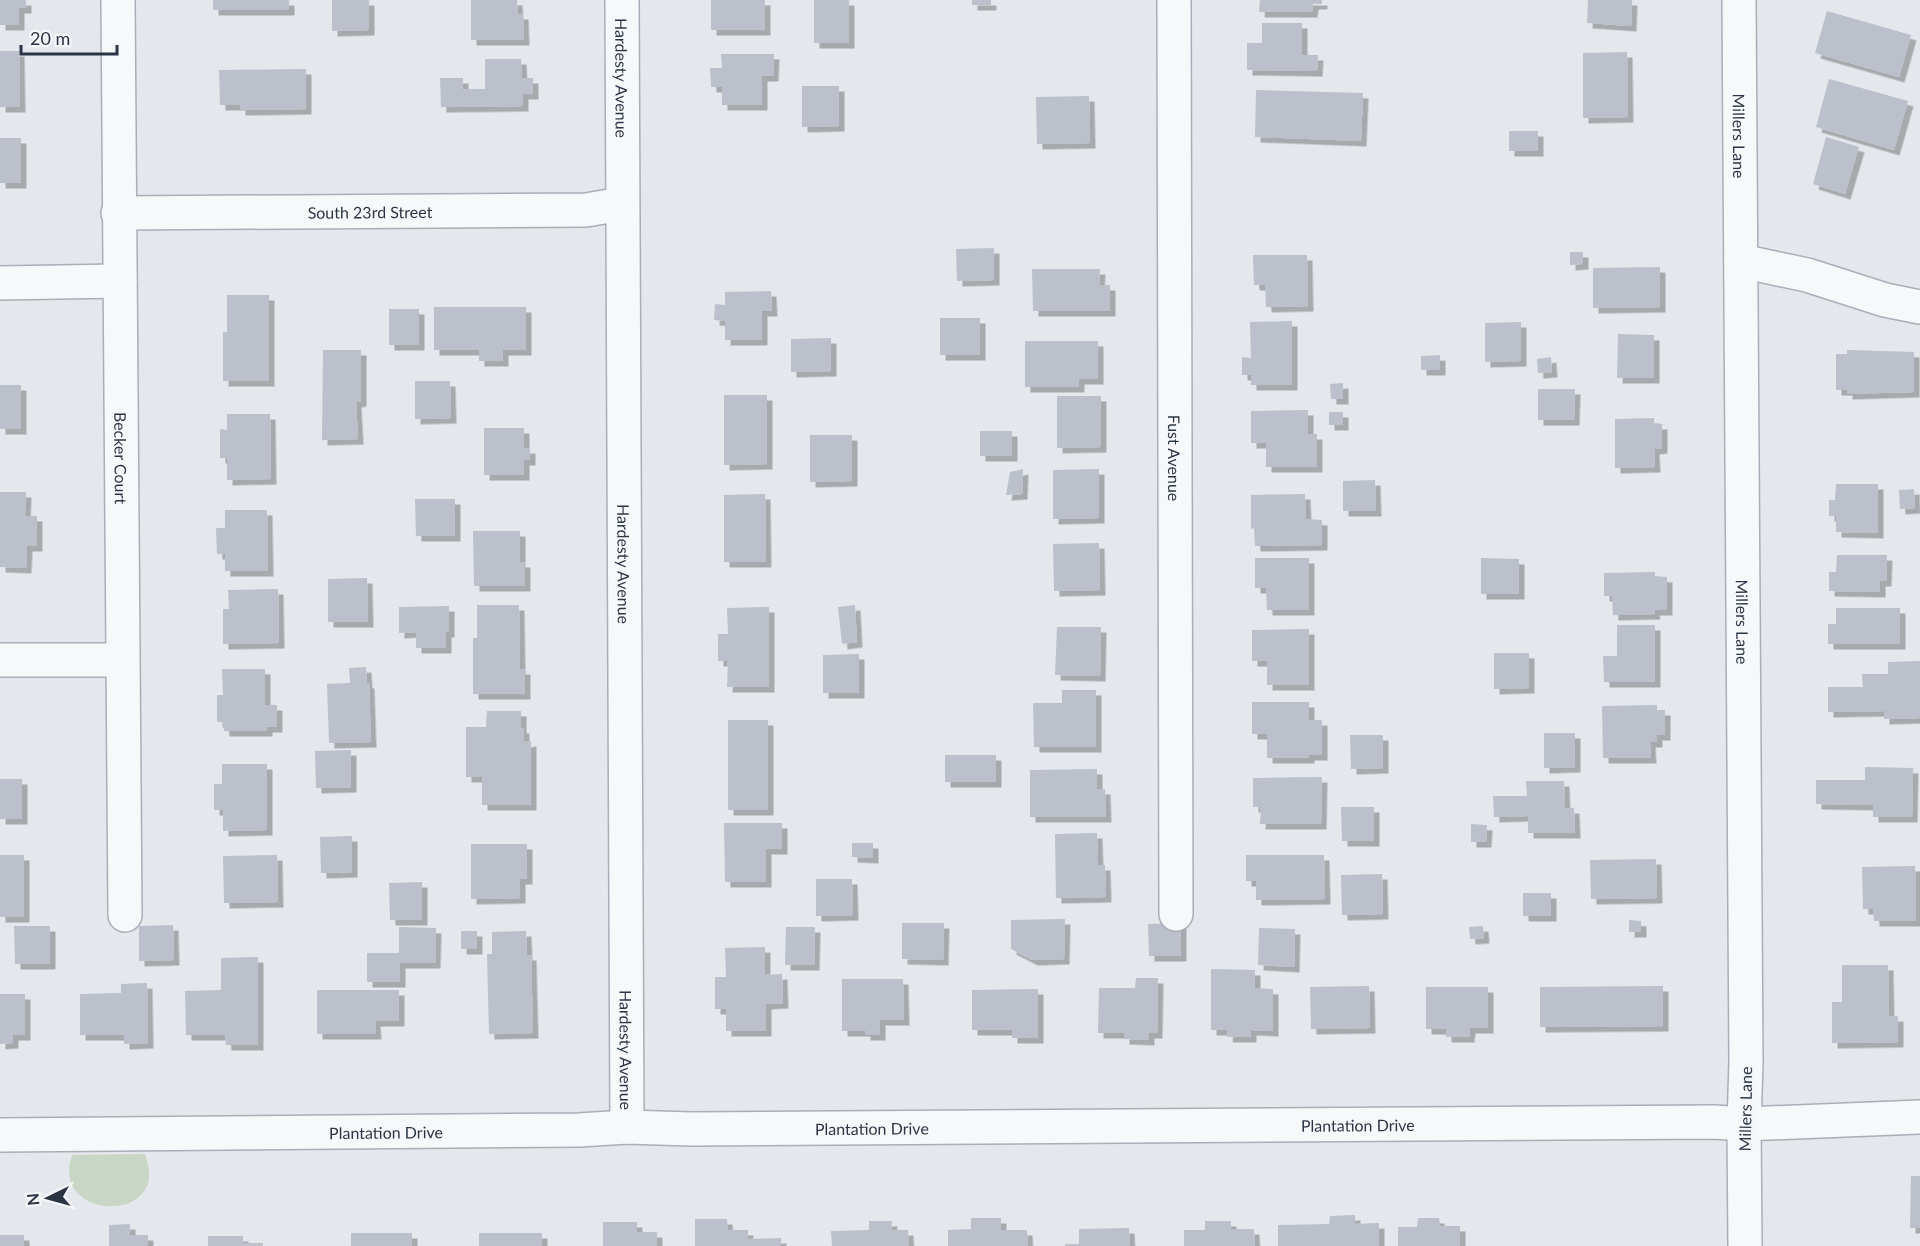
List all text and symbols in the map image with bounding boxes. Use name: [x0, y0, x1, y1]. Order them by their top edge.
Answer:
scale bar: [21, 18, 117, 56]
street label: Hardesty Avenue: [613, 18, 632, 138]
text: 20 m: [30, 27, 70, 49]
street label: Millers Lane: [1730, 93, 1750, 179]
street label: South 23rd Street: [308, 201, 433, 221]
street label: Becker Court: [112, 412, 131, 504]
street label: Fust Avenue: [1165, 415, 1185, 501]
street label: Hardesty Avenue: [615, 504, 634, 624]
street label: Millers Lane: [1733, 579, 1753, 665]
street label: Hardesty Avenue: [617, 990, 636, 1110]
street label: Millers Lane: [1735, 1066, 1755, 1152]
street label: Plantation Drive: [1301, 1115, 1415, 1134]
street label: Plantation Drive: [815, 1118, 929, 1138]
street label: Plantation Drive: [329, 1122, 443, 1142]
north arrow: [18, 1168, 78, 1228]
text: N: [23, 1192, 43, 1206]

